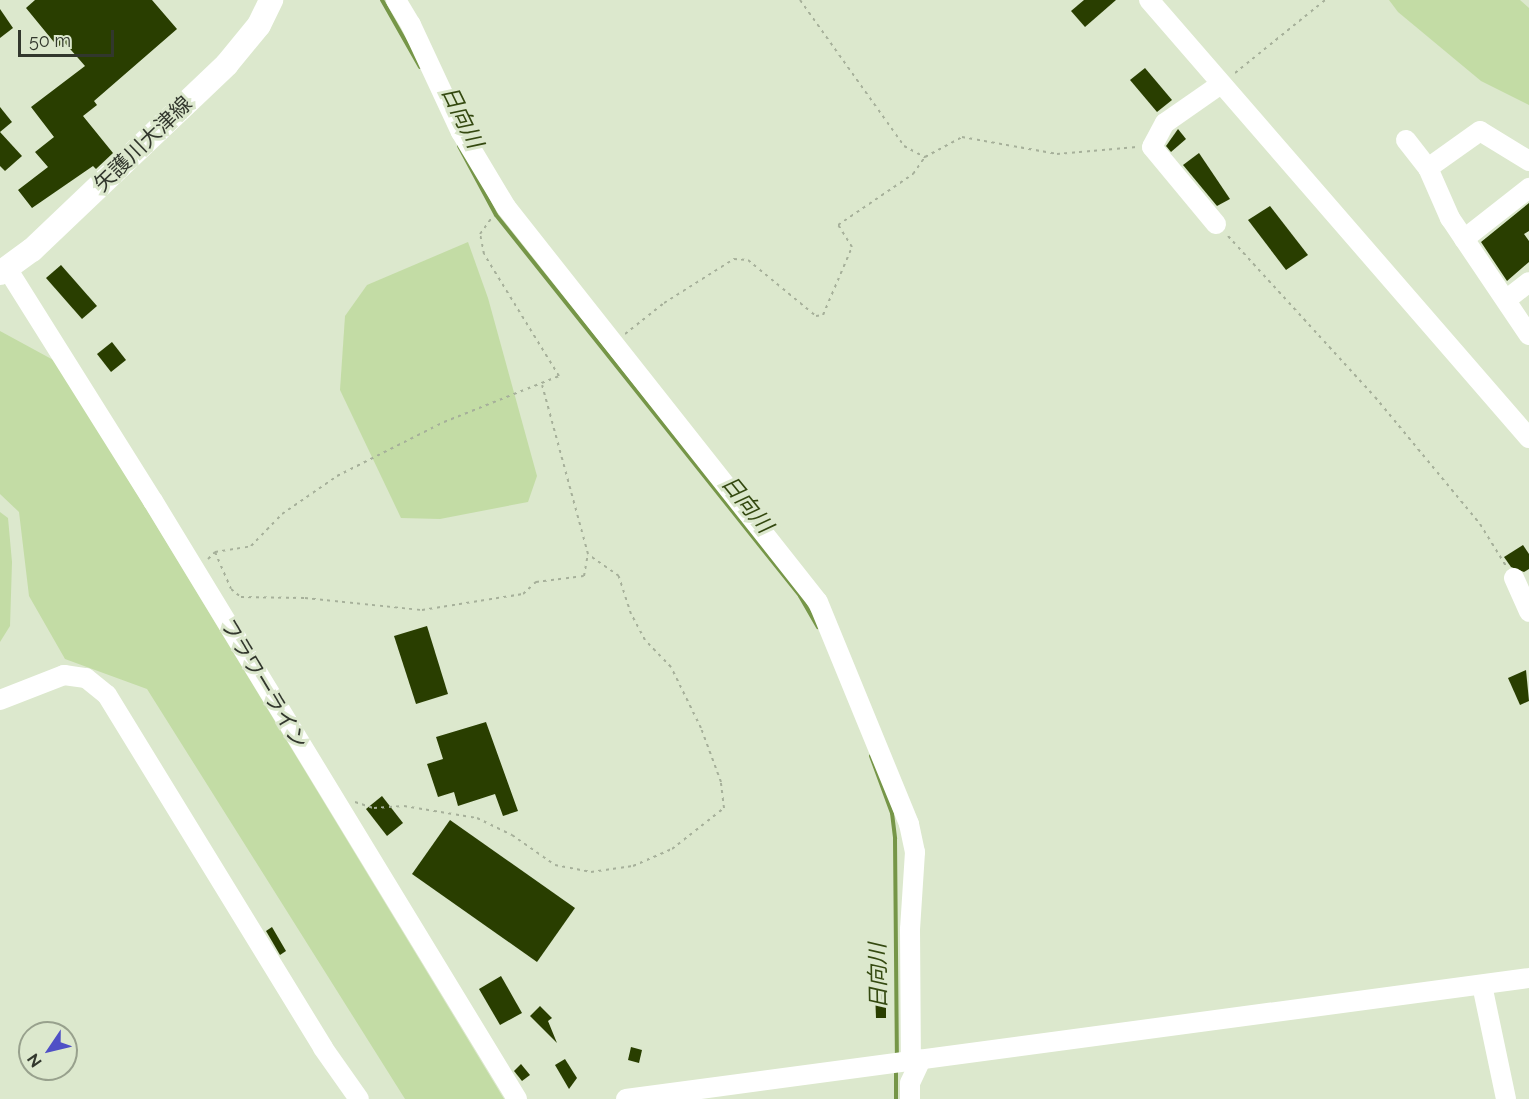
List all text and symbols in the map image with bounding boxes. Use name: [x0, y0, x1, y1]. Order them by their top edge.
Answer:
scale bar: [21, 18, 117, 56]
text: 50 m: [29, 30, 71, 51]
water label: 日向川: [436, 82, 488, 152]
street label: 矢護川大津線: [89, 91, 197, 197]
water label: 日向川: [716, 470, 778, 538]
street label: フラワーライン: [215, 615, 313, 753]
water label: 日向川: [864, 943, 892, 1009]
north arrow: [18, 1021, 78, 1081]
text: N: [23, 1050, 46, 1071]

